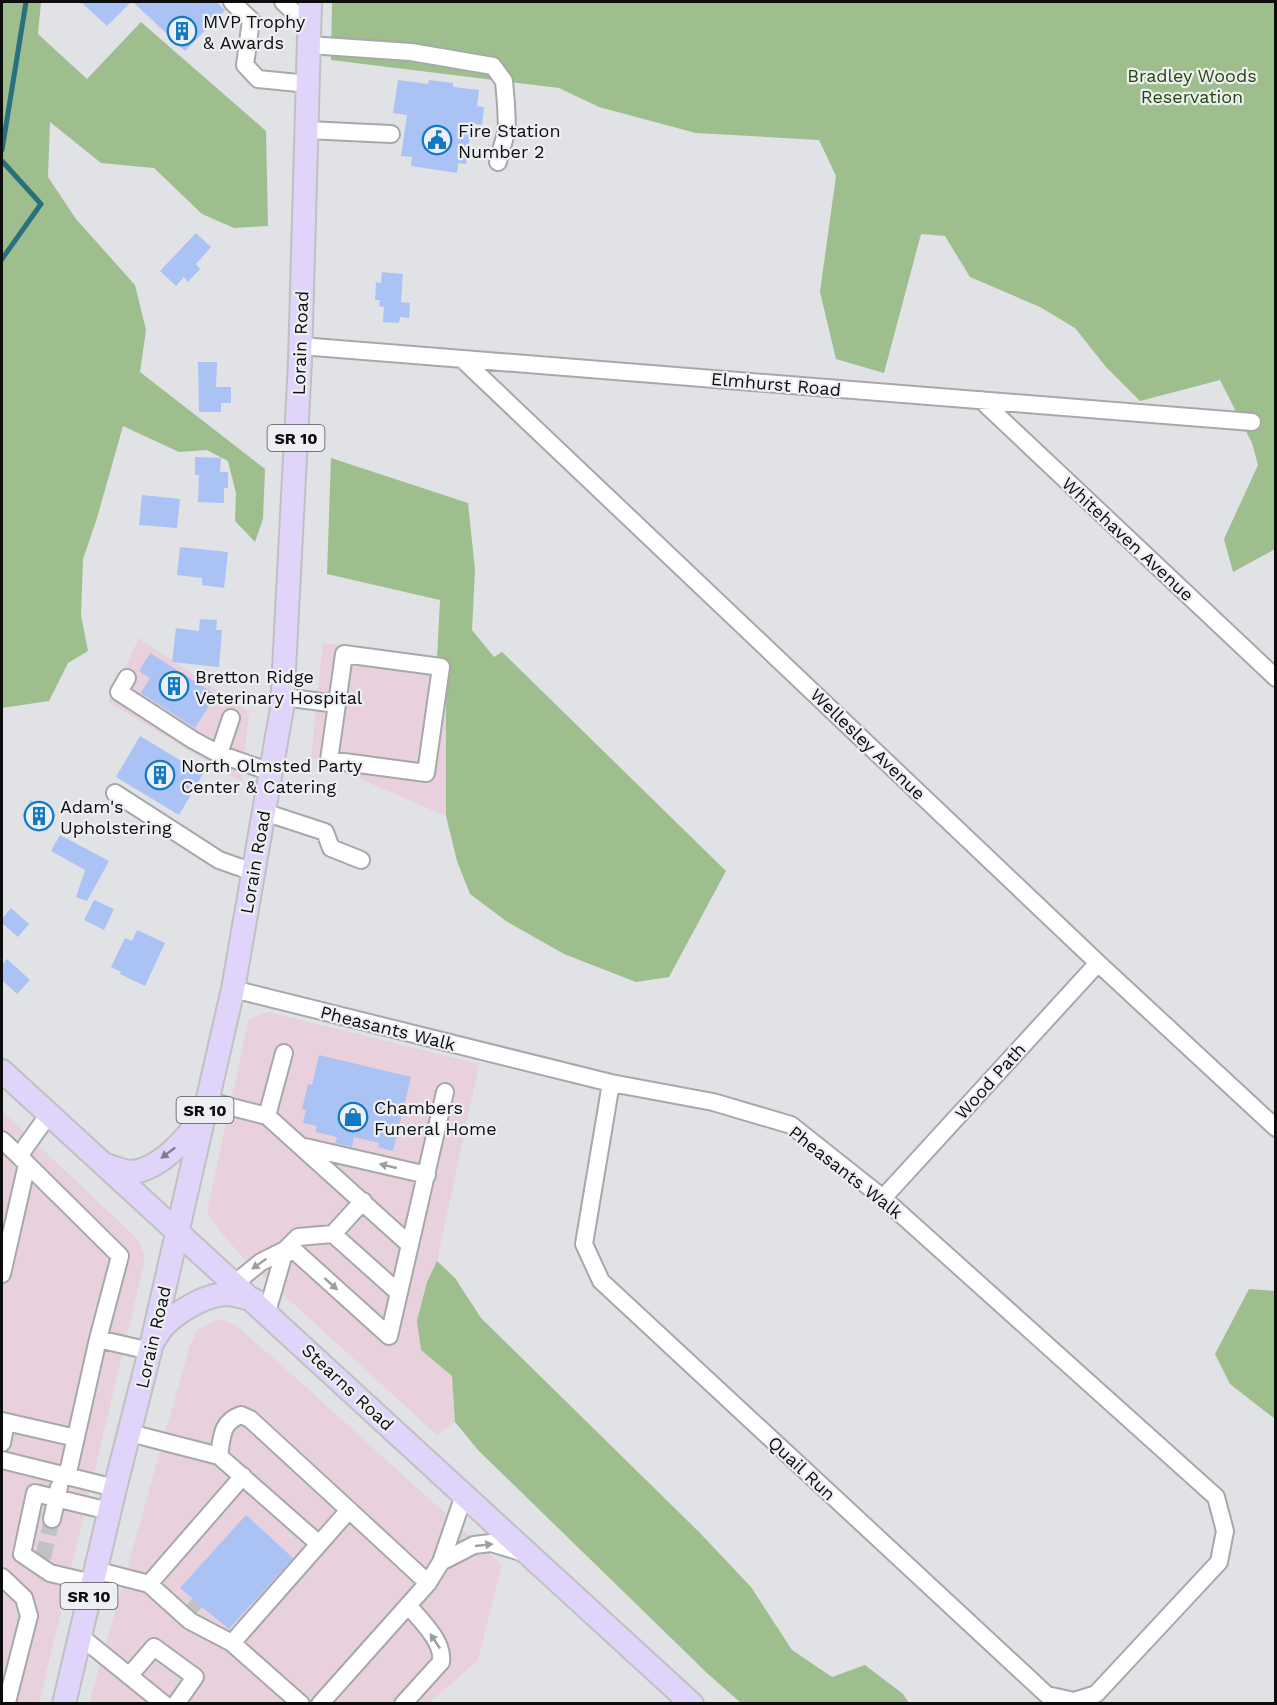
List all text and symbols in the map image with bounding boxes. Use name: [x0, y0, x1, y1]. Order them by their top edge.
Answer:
place label: MVP Trophy & Awards: [203, 11, 306, 53]
building icon: MVP Trophy & Awards: [166, 15, 198, 47]
park label: Bradley Woods Reservation: [1127, 65, 1257, 107]
place label: Fire Station Number 2: [458, 120, 561, 162]
public building icon: Fire Station Number 2: [421, 124, 453, 156]
street label: Lorain Road: [288, 290, 312, 396]
street label: Elmhurst Road: [710, 368, 842, 400]
road number: SR 10: [268, 425, 324, 451]
street label: Whitehaven Avenue: [1058, 473, 1198, 605]
place label: Bretton Ridge Veterinary Hospital: [195, 666, 363, 708]
building icon: Bretton Ridge Veterinary Hospital: [158, 670, 190, 702]
street label: Wellesley Avenue: [806, 684, 930, 804]
place label: North Olmsted Party Center & Catering: [181, 755, 363, 797]
building icon: North Olmsted Party Center & Catering: [144, 759, 176, 791]
place label: Adam's Upholstering: [60, 796, 172, 838]
building icon: Adam's Upholstering: [23, 800, 55, 832]
street label: Lorain Road: [236, 809, 274, 915]
street label: Pheasants Walk: [318, 1001, 458, 1055]
street label: Wood Path: [950, 1039, 1030, 1123]
road number: SR 10: [176, 1097, 234, 1123]
place label: Chambers Funeral Home: [374, 1097, 497, 1139]
shop icon: Chambers Funeral Home: [337, 1101, 369, 1133]
street label: Pheasants Walk: [785, 1121, 907, 1223]
one-way arrow: [161, 1147, 177, 1159]
one-way arrow: [379, 1161, 397, 1171]
one-way arrow: [251, 1258, 267, 1270]
one-way arrow: [323, 1277, 338, 1290]
street label: Lorain Road: [131, 1284, 175, 1390]
street label: Stearns Road: [298, 1339, 398, 1435]
street label: Quail Run: [764, 1431, 840, 1505]
one-way arrow: [474, 1540, 493, 1550]
road number: SR 10: [60, 1583, 118, 1609]
one-way arrow: [430, 1633, 441, 1649]

